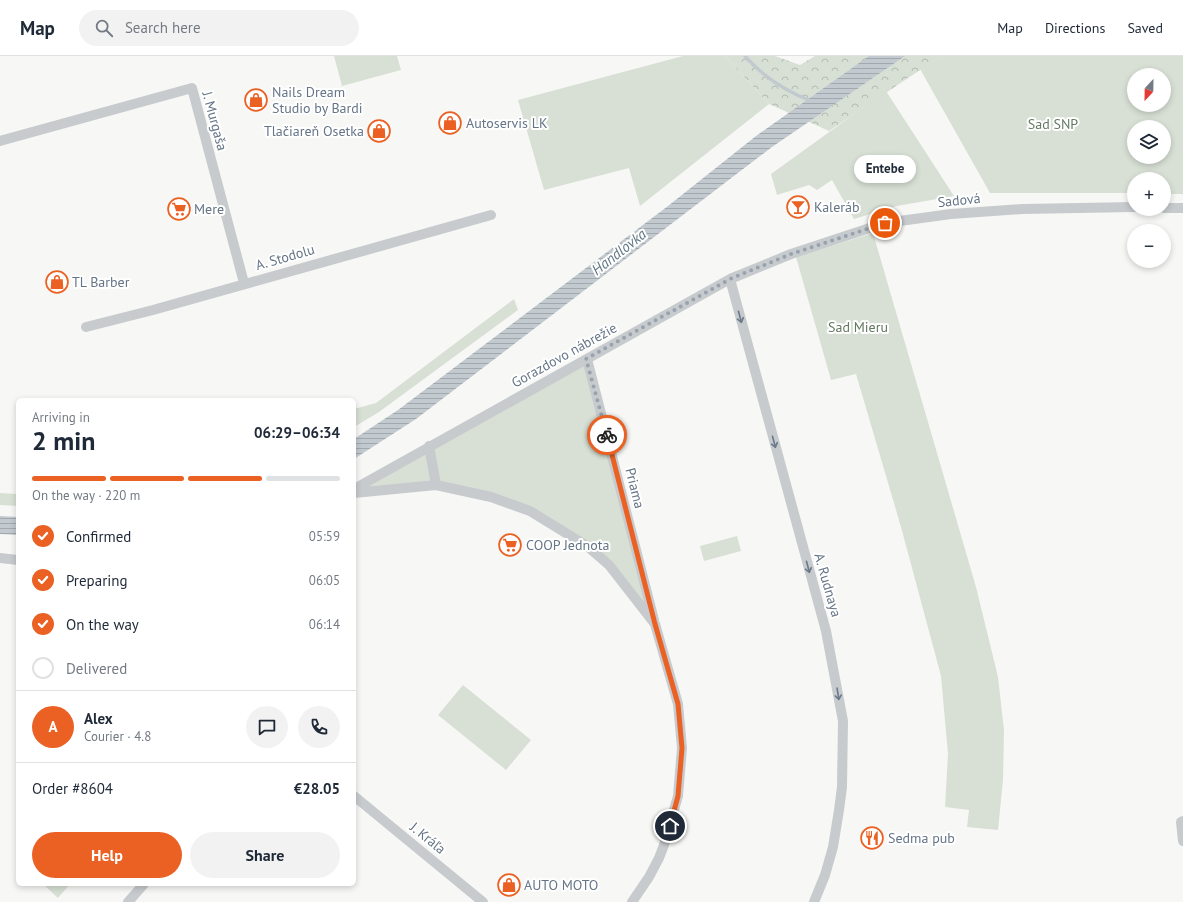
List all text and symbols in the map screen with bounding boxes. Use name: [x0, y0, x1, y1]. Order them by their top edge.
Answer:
search box: [79, 10, 359, 46]
text: Map: [20, 16, 55, 40]
icon: search: [93, 17, 115, 39]
text: Search here: [125, 18, 201, 37]
text: Map: [997, 19, 1023, 37]
text: Directions: [1045, 19, 1105, 37]
text: Saved: [1127, 19, 1163, 37]
north arrow: [1127, 68, 1171, 112]
map controls: [1127, 68, 1171, 268]
place label: Nails Dream Studio by Bardi: [272, 83, 363, 117]
shop icon: Nails Dream Studio by Bardi: [243, 87, 269, 113]
street label: J. Murgaša: [198, 89, 232, 153]
shop icon: Autoservis LK: [437, 110, 463, 136]
place label: Autoservis LK: [466, 114, 548, 132]
park label: Sad SNP: [1028, 115, 1078, 133]
shop icon: Tlačiareň Osetka: [366, 118, 392, 144]
button: layers: [1127, 120, 1171, 164]
place label: Tlačiareň Osetka: [264, 122, 364, 140]
callout: Entebe: [854, 155, 916, 183]
text: Entebe: [866, 160, 904, 177]
button: +: [1127, 172, 1171, 216]
street label: Sadová: [937, 189, 981, 211]
bar icon: Kaleráb: [785, 194, 811, 220]
supermarket icon: Mere: [166, 196, 192, 222]
place label: Kaleráb: [814, 198, 860, 216]
place label: Mere: [194, 200, 224, 218]
pin: [868, 206, 902, 240]
icon: bag: [874, 212, 896, 234]
water label: Handlovka: [588, 224, 650, 279]
button: −: [1127, 224, 1171, 268]
street label: A. Stodolu: [253, 240, 317, 274]
shop icon: TL Barber: [44, 269, 70, 295]
place label: TL Barber: [72, 273, 130, 291]
one-way arrow: [737, 310, 745, 323]
park label: Sad Mieru: [828, 318, 888, 336]
street label: Gorazdovo nábrežie: [508, 319, 620, 391]
text: Arriving in: [32, 409, 90, 426]
courier: [587, 415, 627, 455]
text: 06:29–06:34: [254, 423, 340, 442]
text: 2 min: [32, 424, 95, 457]
icon: bike: [596, 424, 618, 446]
one-way arrow: [771, 435, 778, 448]
street label: Priama: [621, 466, 649, 510]
text: On the way · 220 m: [32, 487, 140, 504]
icon: check: [32, 525, 54, 547]
text: Confirmed: [66, 527, 131, 546]
text: 05:59: [309, 528, 340, 545]
supermarket icon: COOP Jednota: [497, 532, 523, 558]
place label: COOP Jednota: [526, 536, 609, 554]
street label: A. Rudnaya: [810, 551, 846, 619]
one-way arrow: [805, 561, 813, 574]
icon: check: [32, 569, 54, 591]
text: Preparing: [66, 571, 128, 590]
text: 06:05: [309, 572, 340, 589]
icon: check: [32, 613, 54, 635]
text: On the way: [66, 615, 139, 634]
text: 06:14: [309, 616, 340, 633]
text: Delivered: [66, 659, 127, 678]
one-way arrow: [835, 687, 843, 700]
button: chat: [246, 706, 288, 748]
button: phone: [298, 706, 340, 748]
text: Alex: [84, 709, 113, 728]
text: A: [48, 717, 58, 736]
text: Courier · 4.8: [84, 728, 151, 745]
text: Order #8604: [32, 779, 113, 798]
text: €28.05: [294, 779, 340, 798]
pin: [653, 809, 687, 843]
icon: home: [659, 815, 681, 837]
street label: J. Kráľa: [406, 818, 449, 858]
restaurant icon: Sedma pub: [859, 825, 885, 851]
place label: Sedma pub: [888, 829, 955, 847]
button: Help: [32, 832, 182, 878]
button: Share: [190, 832, 340, 878]
shop icon: AUTO MOTO: [496, 872, 522, 898]
place label: AUTO MOTO: [524, 876, 598, 894]

